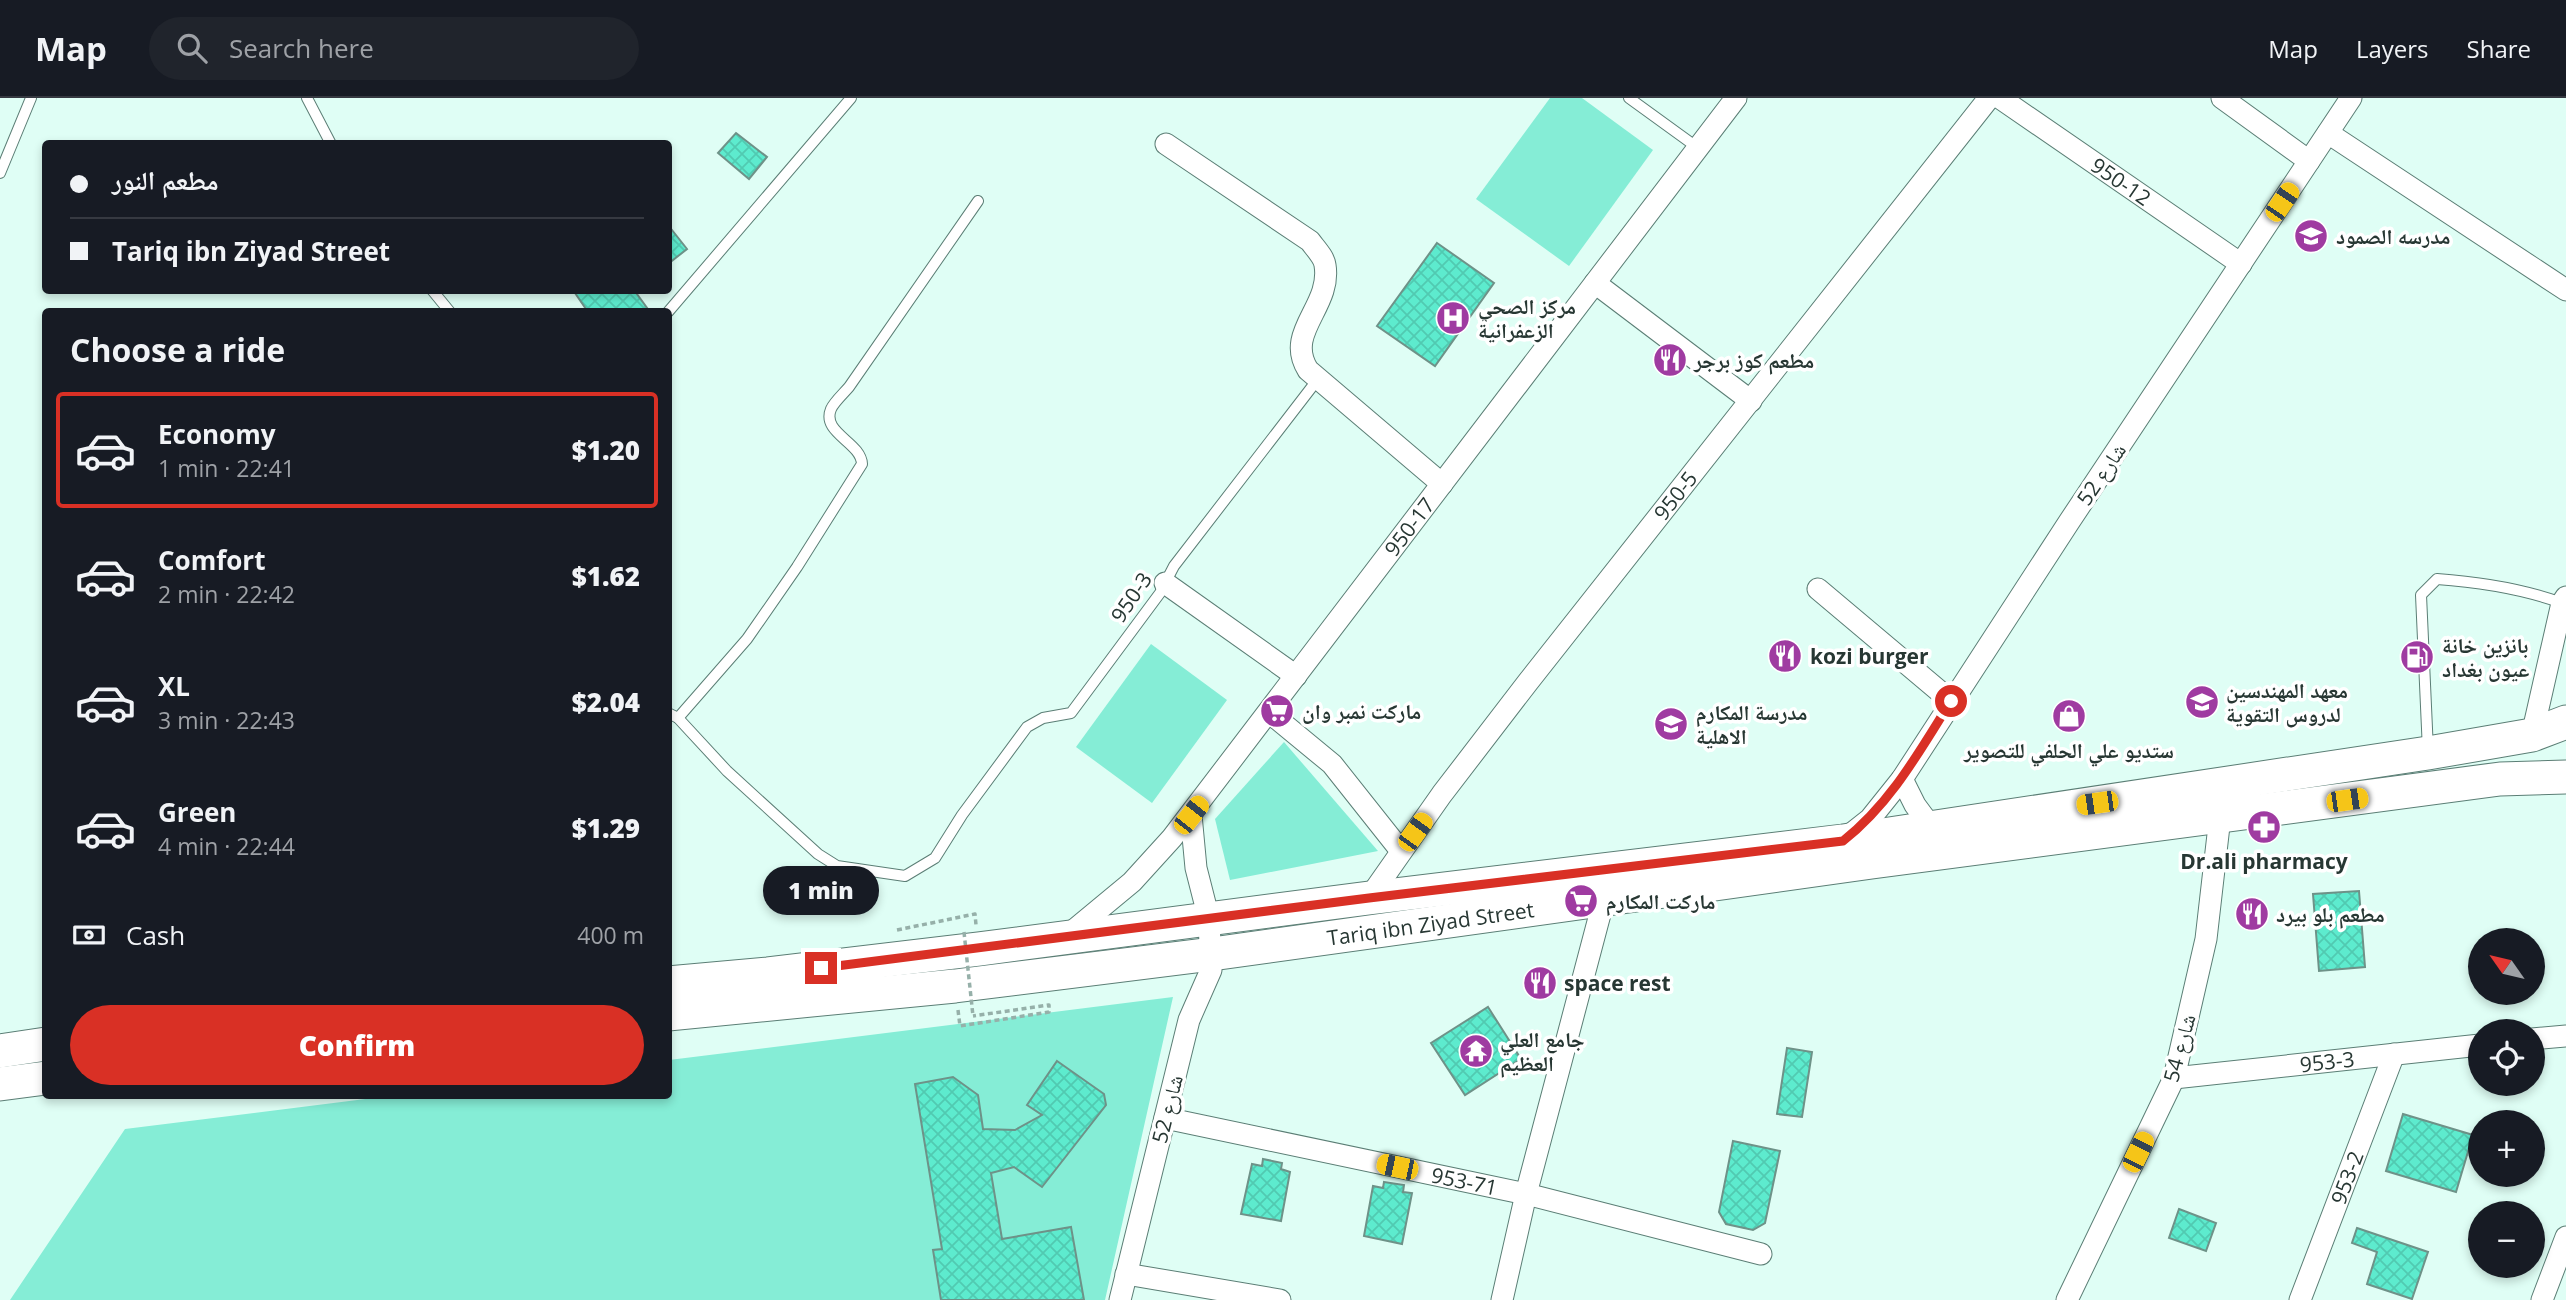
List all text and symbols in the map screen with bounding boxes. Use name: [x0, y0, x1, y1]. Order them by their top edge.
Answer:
search box: [149, 17, 639, 80]
text: Map: [35, 26, 107, 71]
icon: search: [173, 29, 211, 67]
text: Search here: [229, 30, 374, 66]
text: Map: [2268, 32, 2318, 65]
text: Layers: [2356, 32, 2429, 65]
text: Share: [2467, 32, 2531, 65]
street label: 950-12: [2086, 151, 2157, 212]
text: مطعم النور: [112, 162, 219, 198]
car: [2262, 179, 2303, 225]
school or university icon: مدرسه الصمود: [2292, 217, 2330, 255]
place label: مدرسه الصمود: [2336, 222, 2450, 250]
text: Tariq ibn Ziyad Street: [112, 233, 390, 269]
place label: مركز الصحي الزعفرانية: [1478, 292, 1576, 344]
hospital icon: مركز الصحي الزعفرانية: [1434, 299, 1472, 337]
text: Choose a ride: [70, 328, 285, 371]
restaurant icon: مطعم كوز برجر: [1651, 341, 1689, 379]
place label: مطعم كوز برجر: [1693, 346, 1814, 375]
text: Economy: [158, 416, 276, 452]
icon: car: [74, 419, 137, 482]
text: $1.20: [572, 432, 640, 468]
street label: شارع 52: [2070, 437, 2132, 511]
text: 1 min · 22:41: [158, 452, 295, 484]
street label: 950-5: [1647, 465, 1703, 526]
street label: 950-17: [1378, 492, 1441, 562]
text: Comfort: [158, 542, 265, 578]
icon: car: [74, 545, 137, 608]
text: $1.62: [572, 558, 640, 594]
street label: 950-3: [1104, 566, 1158, 628]
text: 2 min · 22:42: [158, 578, 295, 610]
place label: بانزين خانة عيون بغداد: [2442, 631, 2529, 683]
restaurant icon: kozi burger: [1766, 637, 1804, 675]
fuel station icon: بانزين خانة عيون بغداد: [2398, 638, 2436, 676]
place label: kozi burger: [1810, 642, 1929, 670]
text: XL: [158, 668, 190, 704]
icon: car: [74, 671, 137, 734]
place label: معهد المهندسين لدروس التقوية: [2226, 676, 2348, 728]
school or university icon: معهد المهندسين لدروس التقوية: [2183, 683, 2221, 721]
text: $2.04: [572, 684, 640, 720]
route start: [1935, 685, 1967, 717]
supermarket icon: ماركت نمبر وان: [1258, 692, 1296, 730]
place label: ماركت نمبر وان: [1302, 697, 1421, 725]
shop icon: ستديو علي الحلفي للتصوير: [2050, 697, 2088, 735]
place label: مدرسة المكارم الاهلية: [1696, 698, 1807, 750]
text: 3 min · 22:43: [158, 704, 295, 736]
school or university icon: مدرسة المكارم الاهلية: [1652, 705, 1690, 743]
place label: ستديو علي الحلفي للتصوير: [1963, 736, 2174, 767]
car: [2325, 787, 2370, 813]
car: [2075, 790, 2120, 816]
car: [1170, 792, 1213, 838]
text: Green: [158, 794, 236, 830]
icon: car: [74, 797, 137, 860]
pharmacy icon: Dr.ali pharmacy: [2245, 808, 2283, 846]
car: [1395, 809, 1436, 855]
text: $1.29: [572, 810, 640, 846]
text: 4 min · 22:44: [158, 830, 295, 862]
place label: Dr.ali pharmacy: [2180, 847, 2348, 875]
callout: 1 min: [763, 866, 879, 916]
text: 1 min: [788, 874, 854, 906]
supermarket icon: ماركت المكارم: [1562, 882, 1600, 920]
place label: ماركت المكارم: [1606, 887, 1715, 916]
street label: Tariq ibn Ziyad Street: [1325, 895, 1536, 952]
restaurant icon: مطعم بلو بيرد: [2233, 895, 2271, 933]
place label: مطعم بلو بيرد: [2276, 900, 2385, 929]
icon: cash: [70, 916, 108, 954]
text: Cash: [126, 917, 185, 953]
text: 400 m: [577, 919, 644, 951]
north arrow: [2468, 928, 2544, 1004]
map controls: [2468, 928, 2545, 1278]
route end: [805, 952, 837, 984]
restaurant icon: space rest: [1521, 964, 1559, 1002]
place label: space rest: [1564, 969, 1671, 997]
button: Confirm: [70, 1005, 644, 1085]
street label: شارع 54: [2156, 1011, 2202, 1085]
button: locate: [2468, 1019, 2545, 1096]
place label: جامع العلي العظيم: [1500, 1025, 1585, 1078]
temple icon: جامع العلي العظيم: [1457, 1032, 1495, 1070]
street label: 953-3: [2298, 1045, 2356, 1078]
street label: شارع 52: [1145, 1072, 1189, 1146]
button: +: [2468, 1110, 2545, 1187]
car: [2120, 1129, 2157, 1175]
street label: 953-2: [2324, 1147, 2370, 1208]
car: [1375, 1152, 1420, 1182]
street label: 953-71: [1429, 1160, 1500, 1202]
button: −: [2468, 1201, 2545, 1278]

